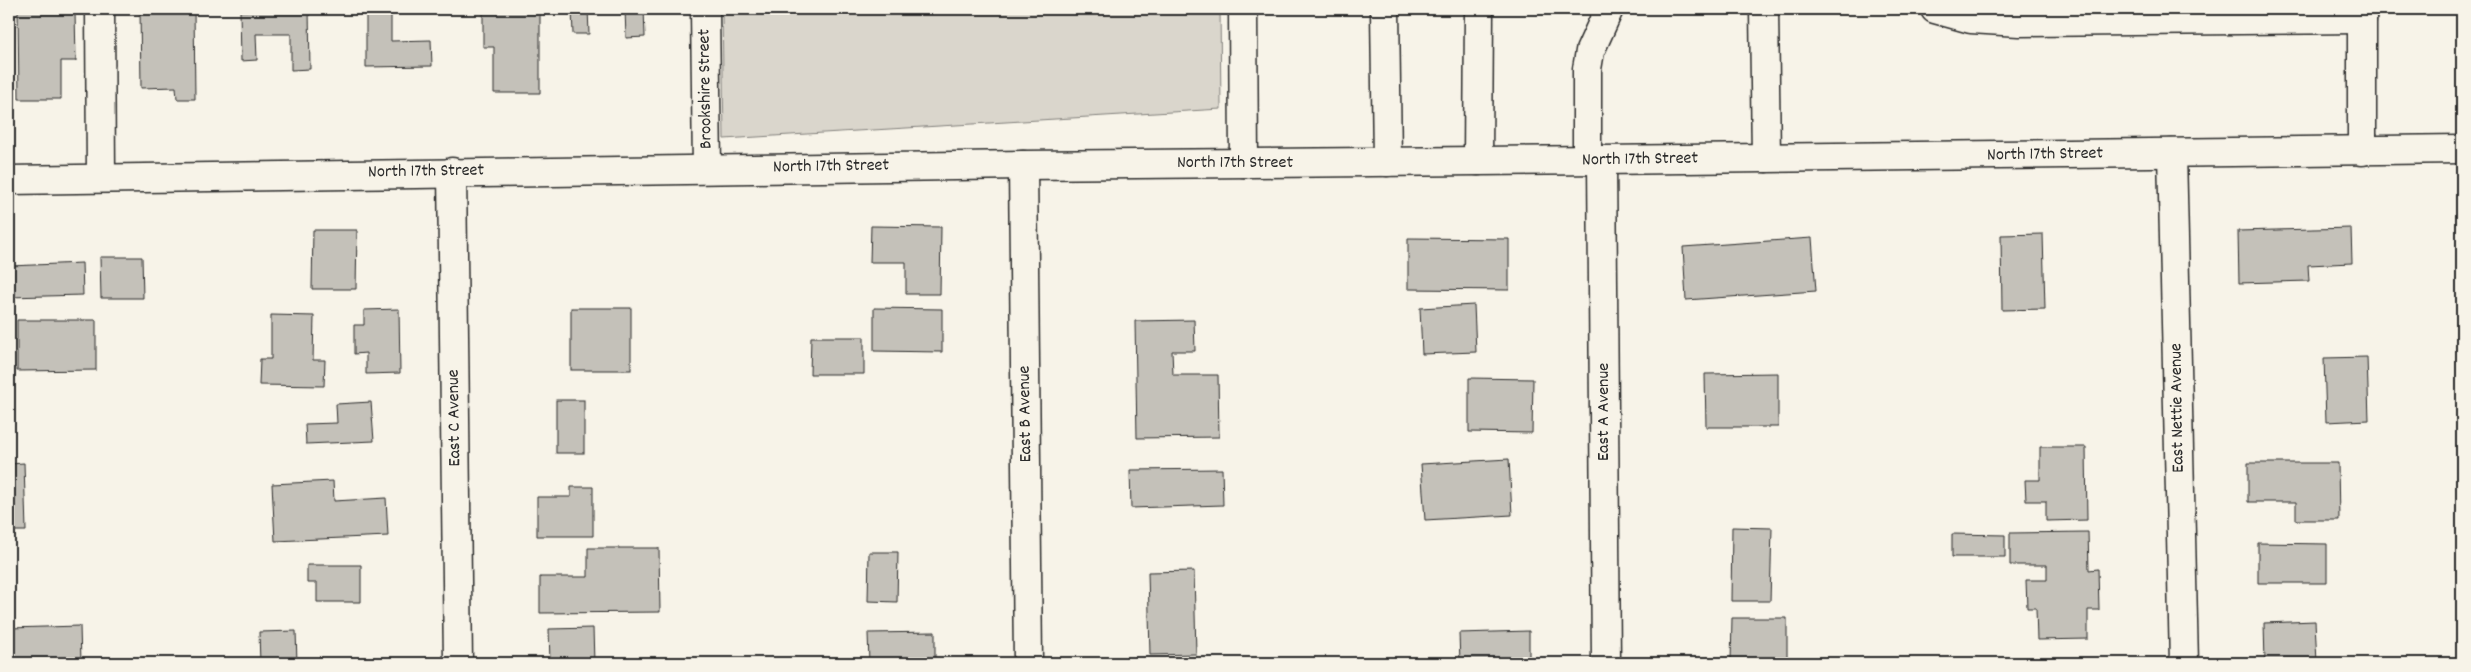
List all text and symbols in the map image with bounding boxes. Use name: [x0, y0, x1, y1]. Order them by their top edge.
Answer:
street label: Brookshire Street: [692, 28, 720, 149]
street label: North 17th Street: [1987, 141, 2104, 169]
street label: North 17th Street: [1582, 146, 1699, 174]
street label: North 17th Street: [1177, 151, 1293, 176]
street label: North 17th Street: [773, 153, 890, 181]
street label: North 17th Street: [368, 158, 485, 186]
street label: East Nettie Avenue: [2164, 343, 2192, 473]
street label: East A Avenue: [1592, 363, 1617, 461]
street label: East B Avenue: [1013, 365, 1039, 463]
street label: East C Avenue: [442, 369, 468, 467]

